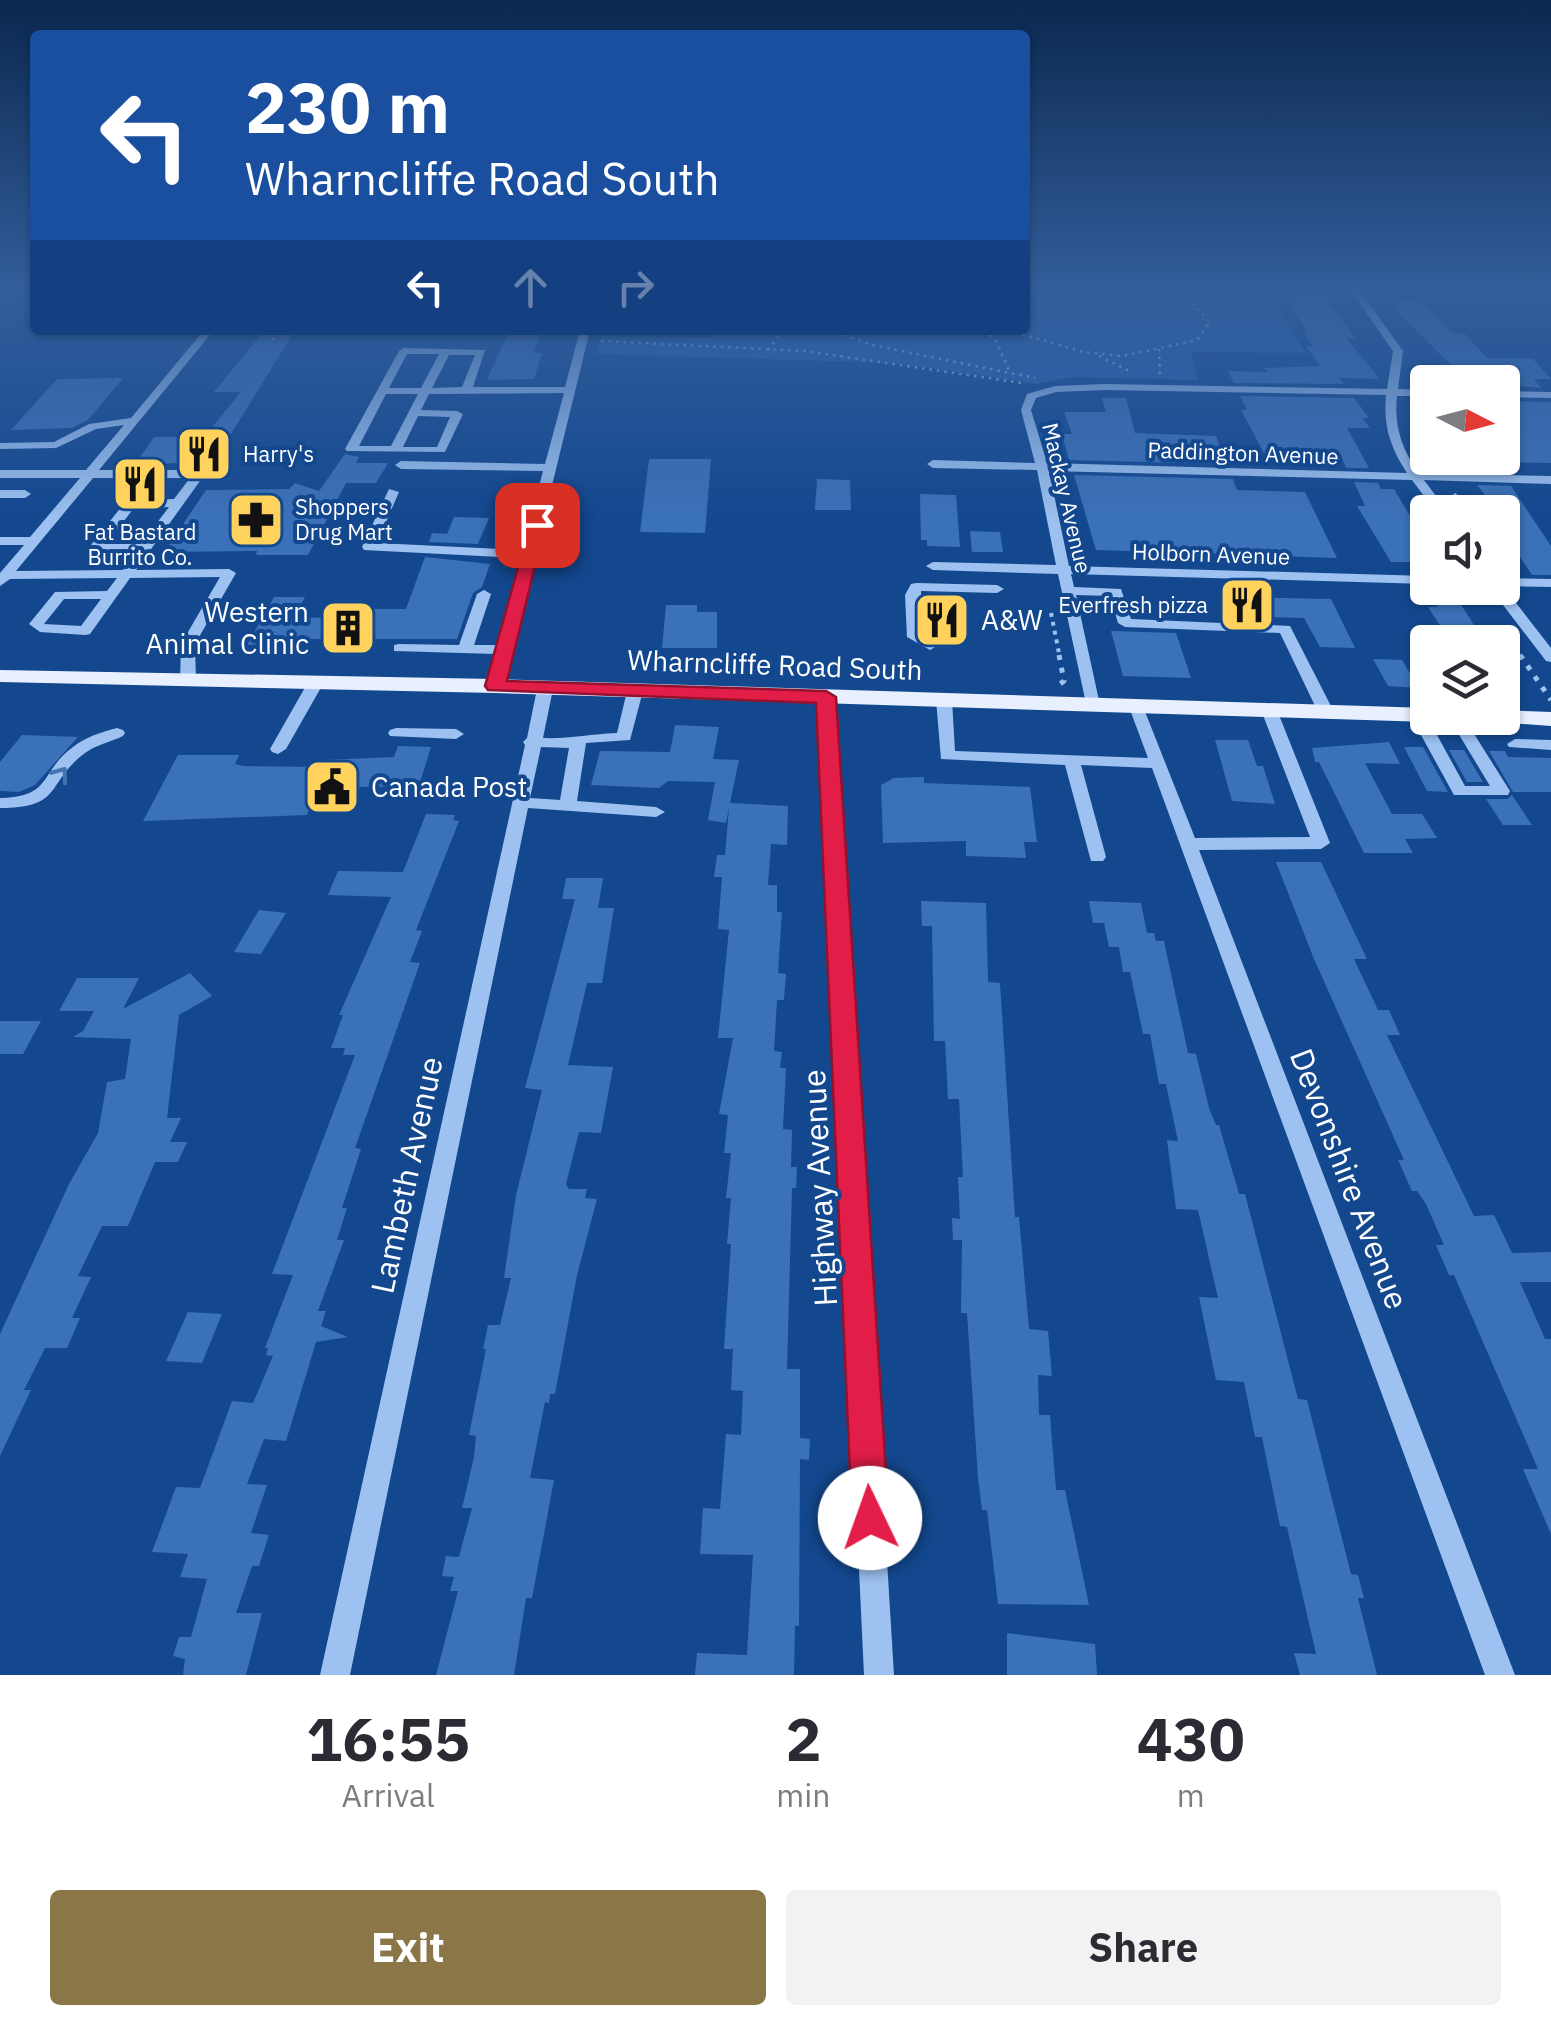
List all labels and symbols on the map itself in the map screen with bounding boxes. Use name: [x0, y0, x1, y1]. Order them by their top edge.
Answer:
north arrow: [1410, 365, 1520, 475]
street label: Mackay Avenue: [1036, 420, 1099, 576]
restaurant icon: Harry's: [174, 424, 234, 484]
street label: Paddington Avenue: [1147, 435, 1339, 470]
place label: Harry's: [243, 439, 314, 468]
restaurant icon: Fat Bastard Burrito Co.: [110, 454, 170, 514]
pin: [495, 483, 580, 568]
pharmacy icon: Shoppers Drug Mart: [226, 490, 286, 550]
place label: Shoppers Drug Mart: [295, 492, 393, 546]
place label: Fat Bastard Burrito Co.: [84, 517, 196, 571]
street label: Holborn Avenue: [1131, 536, 1291, 571]
restaurant icon: Everfresh pizza: [1217, 575, 1277, 635]
restaurant icon: A&W: [912, 590, 972, 650]
place label: Everfresh pizza: [1058, 590, 1208, 619]
place label: Western Animal Clinic: [146, 593, 309, 662]
building icon: Western Animal Clinic: [318, 598, 378, 658]
place label: A&W: [981, 601, 1043, 638]
street label: Wharncliffe Road South: [627, 641, 923, 688]
public building icon: Canada Post: [302, 757, 362, 817]
one-way arrow: [49, 767, 66, 785]
place label: Canada Post: [371, 768, 527, 805]
street label: Devonshire Avenue: [1281, 1042, 1419, 1315]
street label: Lambeth Avenue: [360, 1053, 452, 1297]
street label: Highway Avenue: [792, 1069, 846, 1308]
position arrow: [818, 1466, 922, 1570]

